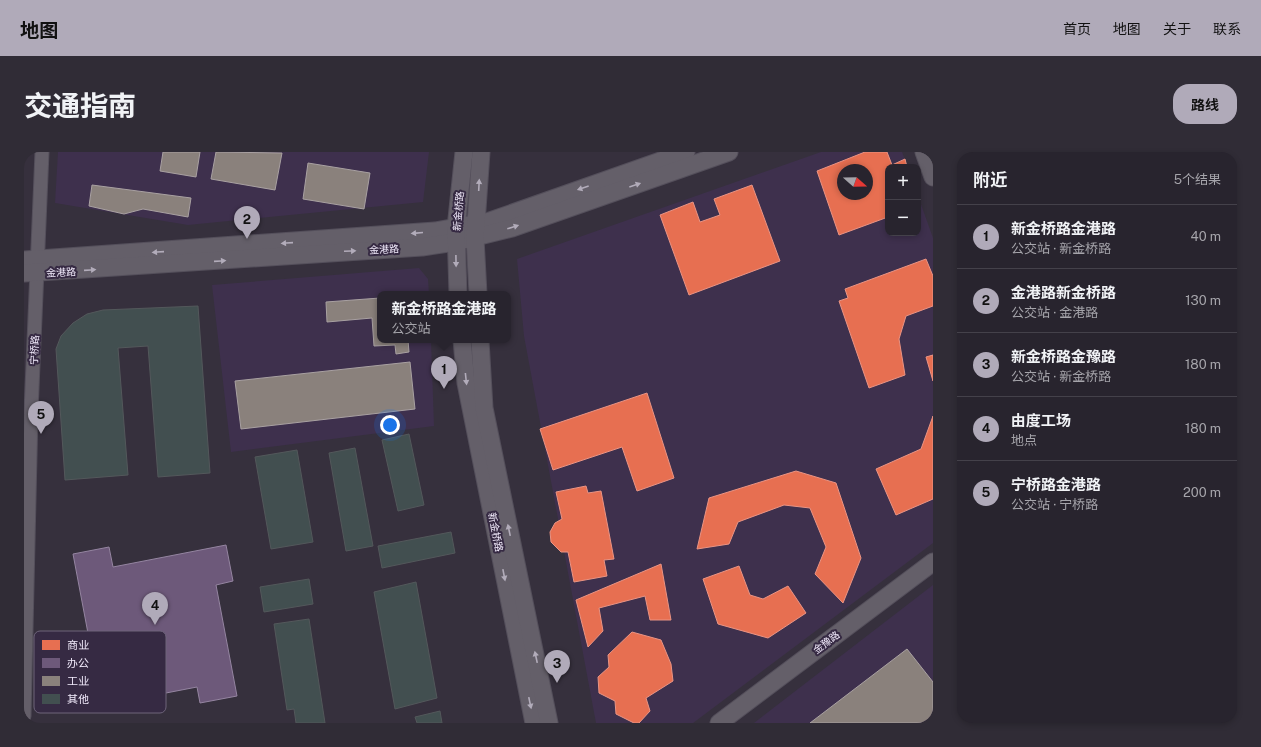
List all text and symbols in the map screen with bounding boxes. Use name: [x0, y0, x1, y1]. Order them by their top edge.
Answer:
text: 地图: [20, 19, 58, 41]
text: 首页: [1063, 21, 1091, 37]
text: 地图: [1113, 21, 1141, 37]
text: 关于: [1163, 21, 1191, 37]
text: 联系: [1213, 21, 1241, 37]
button: 路线: [1173, 84, 1237, 124]
text: 交通指南: [24, 89, 136, 122]
north arrow: [837, 164, 873, 200]
map controls: [885, 164, 921, 236]
button: +: [885, 164, 921, 200]
text: 附近: [973, 170, 1007, 190]
text: 5个结果: [1174, 172, 1221, 187]
one-way arrow: [476, 178, 482, 191]
one-way arrow: [630, 182, 642, 188]
one-way arrow: [577, 185, 589, 191]
street label: 新金桥路: [450, 191, 466, 231]
button: −: [885, 200, 921, 236]
pin: 2: [234, 206, 260, 239]
text: 新金桥路金港路: [1011, 220, 1116, 237]
one-way arrow: [507, 224, 519, 230]
text: 1: [983, 229, 989, 244]
text: 40 m: [1190, 229, 1221, 244]
one-way arrow: [411, 230, 423, 237]
one-way arrow: [281, 239, 293, 246]
text: 公交站 · 新金桥路: [1011, 241, 1111, 256]
street label: 金港路: [369, 242, 399, 256]
one-way arrow: [152, 248, 164, 255]
one-way arrow: [344, 248, 356, 255]
one-way arrow: [453, 255, 459, 268]
one-way arrow: [214, 257, 226, 264]
street label: 金港路: [46, 265, 76, 279]
one-way arrow: [84, 267, 96, 274]
text: 金港路新金桥路: [1011, 284, 1116, 301]
popup: [377, 291, 511, 343]
text: 2: [982, 293, 990, 308]
text: 130 m: [1185, 293, 1221, 308]
text: 新金桥路金港路: [391, 300, 497, 317]
text: 公交站 · 金港路: [1011, 305, 1098, 320]
text: 公交站: [391, 321, 431, 336]
street label: 宁桥路: [27, 335, 41, 365]
text: 新金桥路金豫路: [1011, 348, 1116, 365]
pin: 1: [431, 356, 457, 389]
text: 3: [982, 357, 990, 372]
text: 180 m: [1185, 357, 1221, 372]
text: 公交站 · 新金桥路: [1011, 369, 1111, 384]
one-way arrow: [463, 373, 469, 385]
pin: 5: [28, 401, 54, 434]
text: 由度工场: [1011, 412, 1071, 429]
your location: [380, 415, 400, 435]
text: 4: [982, 421, 990, 436]
text: 180 m: [1185, 421, 1221, 436]
text: 地点: [1011, 433, 1037, 448]
text: 宁桥路金港路: [1011, 476, 1101, 493]
text: 5: [982, 485, 990, 500]
text: 200 m: [1183, 485, 1221, 500]
text: 公交站 · 宁桥路: [1011, 497, 1098, 512]
street label: 新金桥路: [486, 511, 506, 553]
one-way arrow: [506, 524, 512, 536]
one-way arrow: [502, 569, 508, 581]
pin: 4: [142, 592, 168, 625]
street label: 金豫路: [810, 628, 842, 656]
legend: [34, 631, 166, 713]
text: 商业: [67, 639, 89, 651]
pin: 3: [544, 650, 570, 683]
one-way arrow: [533, 651, 539, 663]
text: 办公: [67, 657, 89, 669]
text: 工业: [67, 675, 89, 687]
text: 其他: [67, 693, 89, 705]
one-way arrow: [527, 696, 533, 709]

